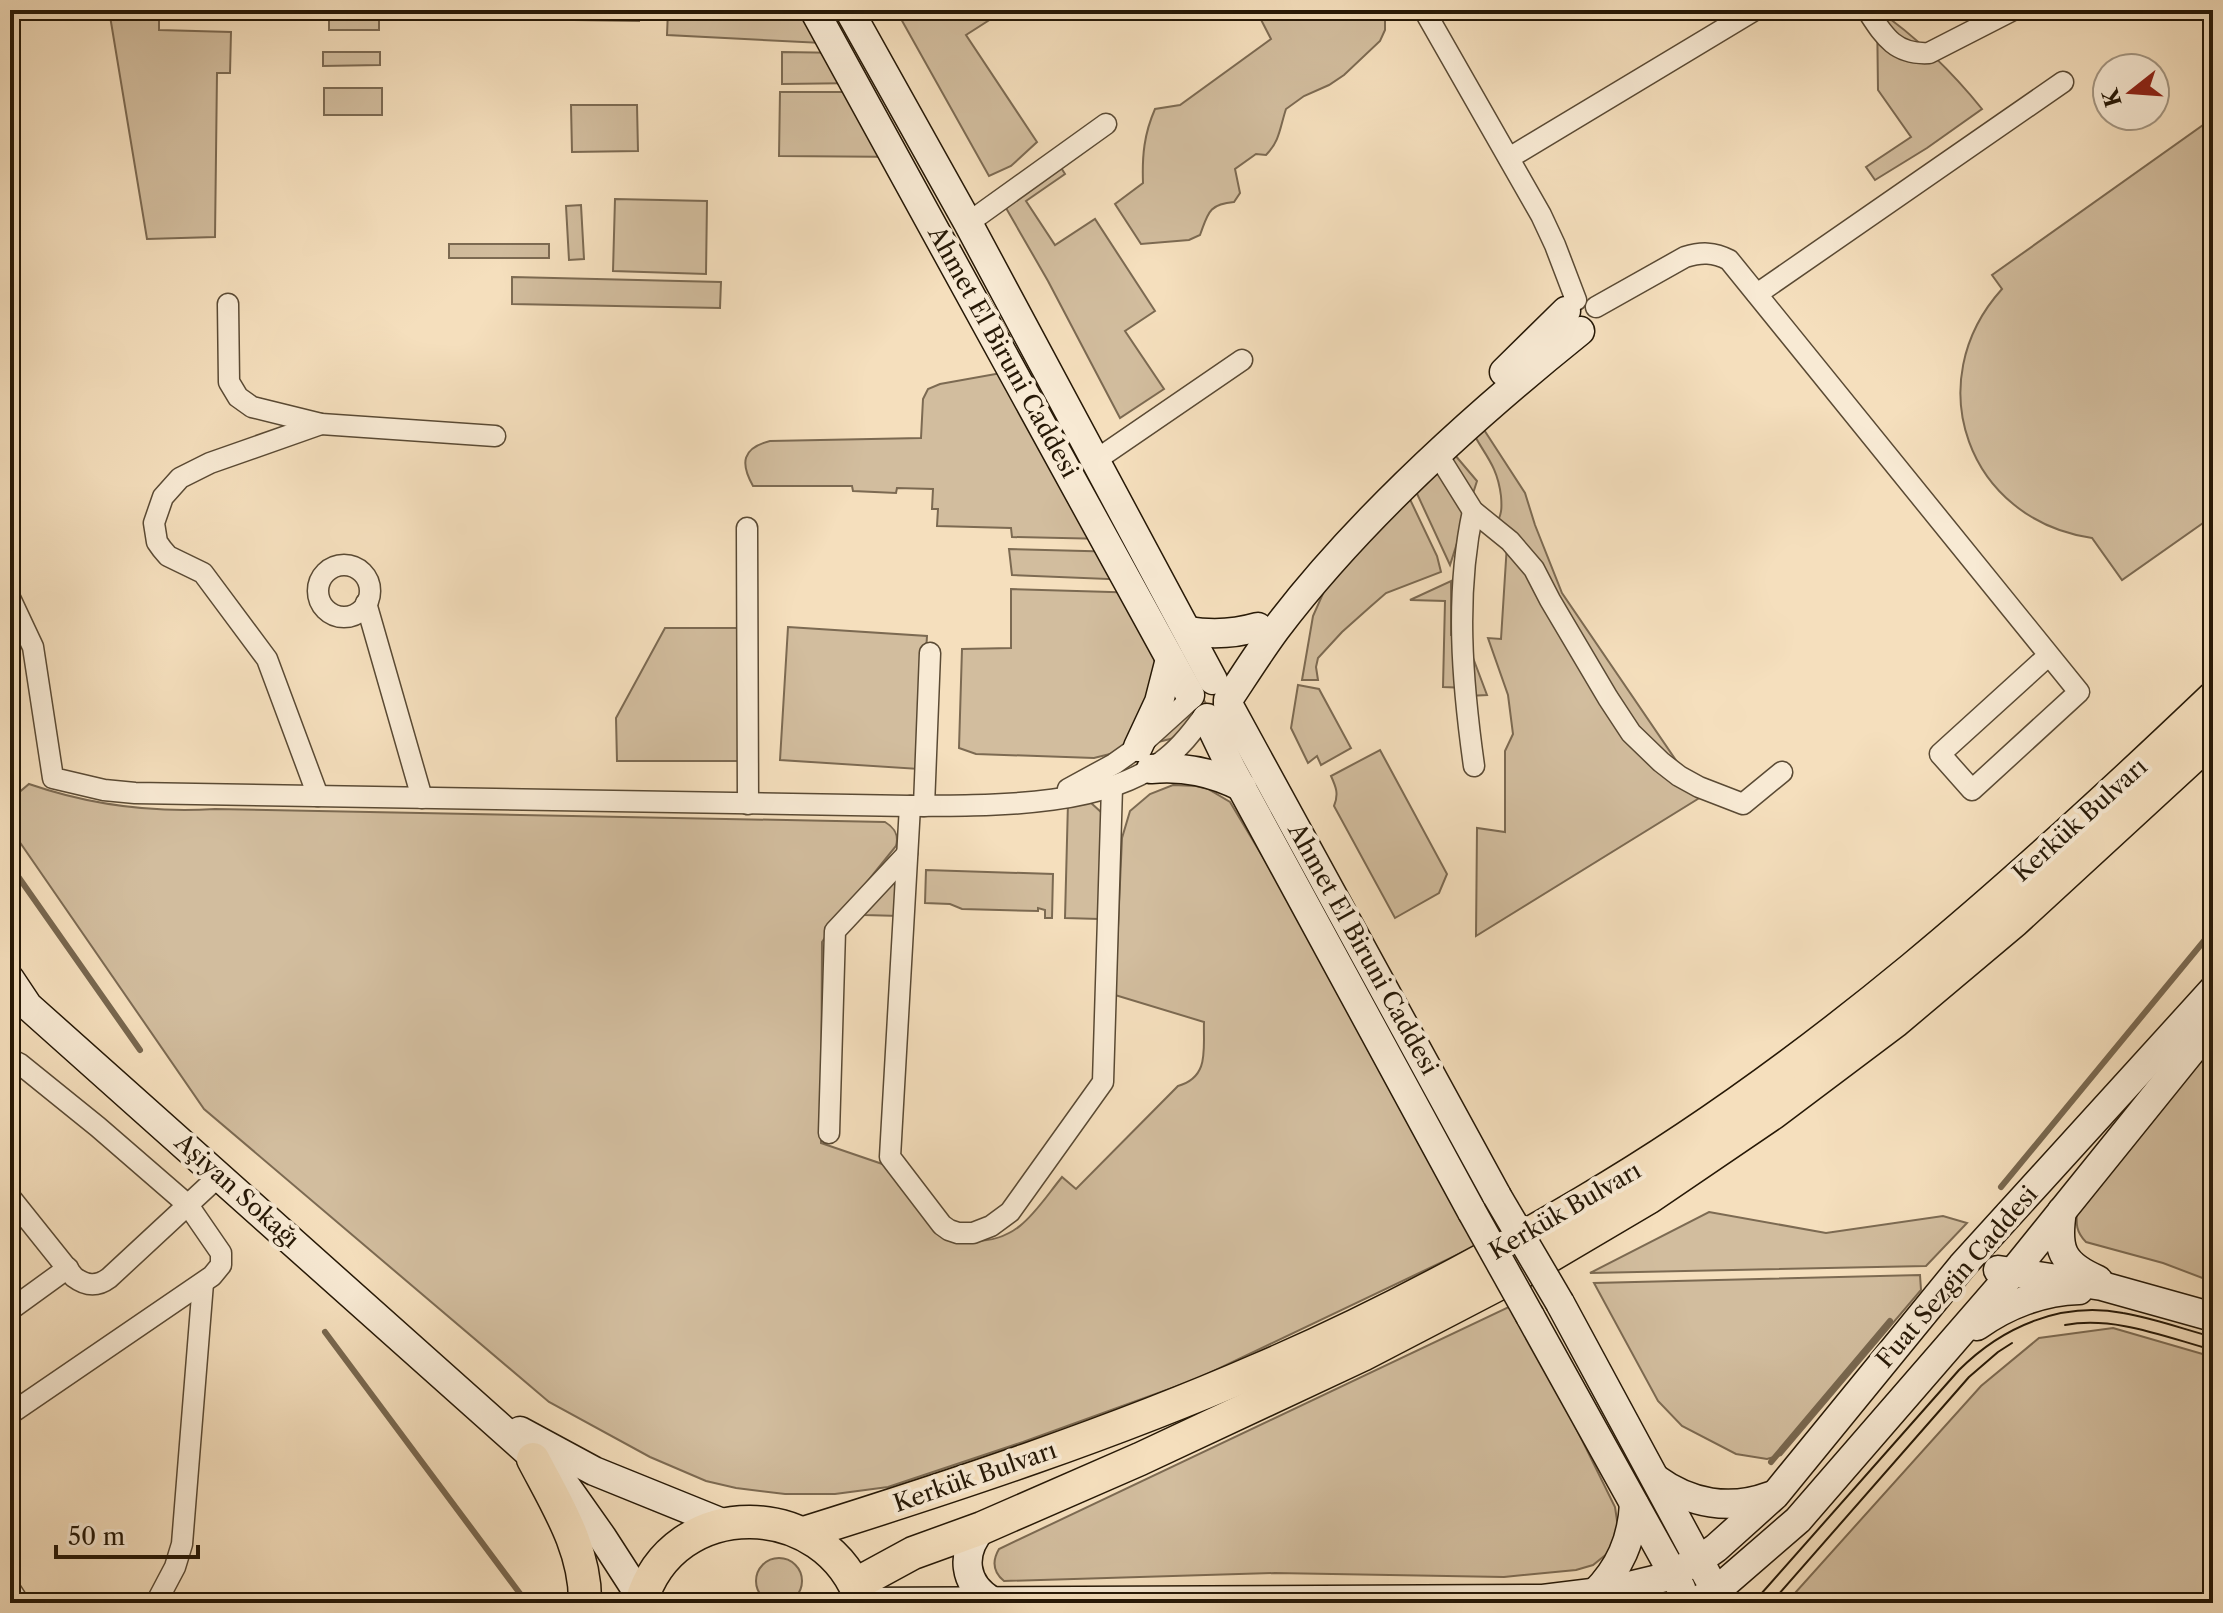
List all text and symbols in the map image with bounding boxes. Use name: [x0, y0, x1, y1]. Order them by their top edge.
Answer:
north arrow: [2091, 52, 2171, 132]
text: K: [2096, 84, 2128, 110]
street label: Ahmet El Biruni Caddesi: [922, 220, 1085, 482]
street label: Kerkük Bulvarı: [2007, 752, 2153, 887]
street label: Ahmet El Biruni Caddesi: [1282, 817, 1445, 1079]
street label: Aşiyan Sokağı: [169, 1127, 305, 1254]
street label: Kerkük Bulvarı: [1484, 1155, 1646, 1266]
street label: Fuat Sezgin Caddesi: [1870, 1180, 2043, 1373]
street label: Kerkük Bulvarı: [890, 1435, 1060, 1518]
scale bar: [56, 1509, 198, 1559]
text: 50 m: [68, 1522, 125, 1551]

